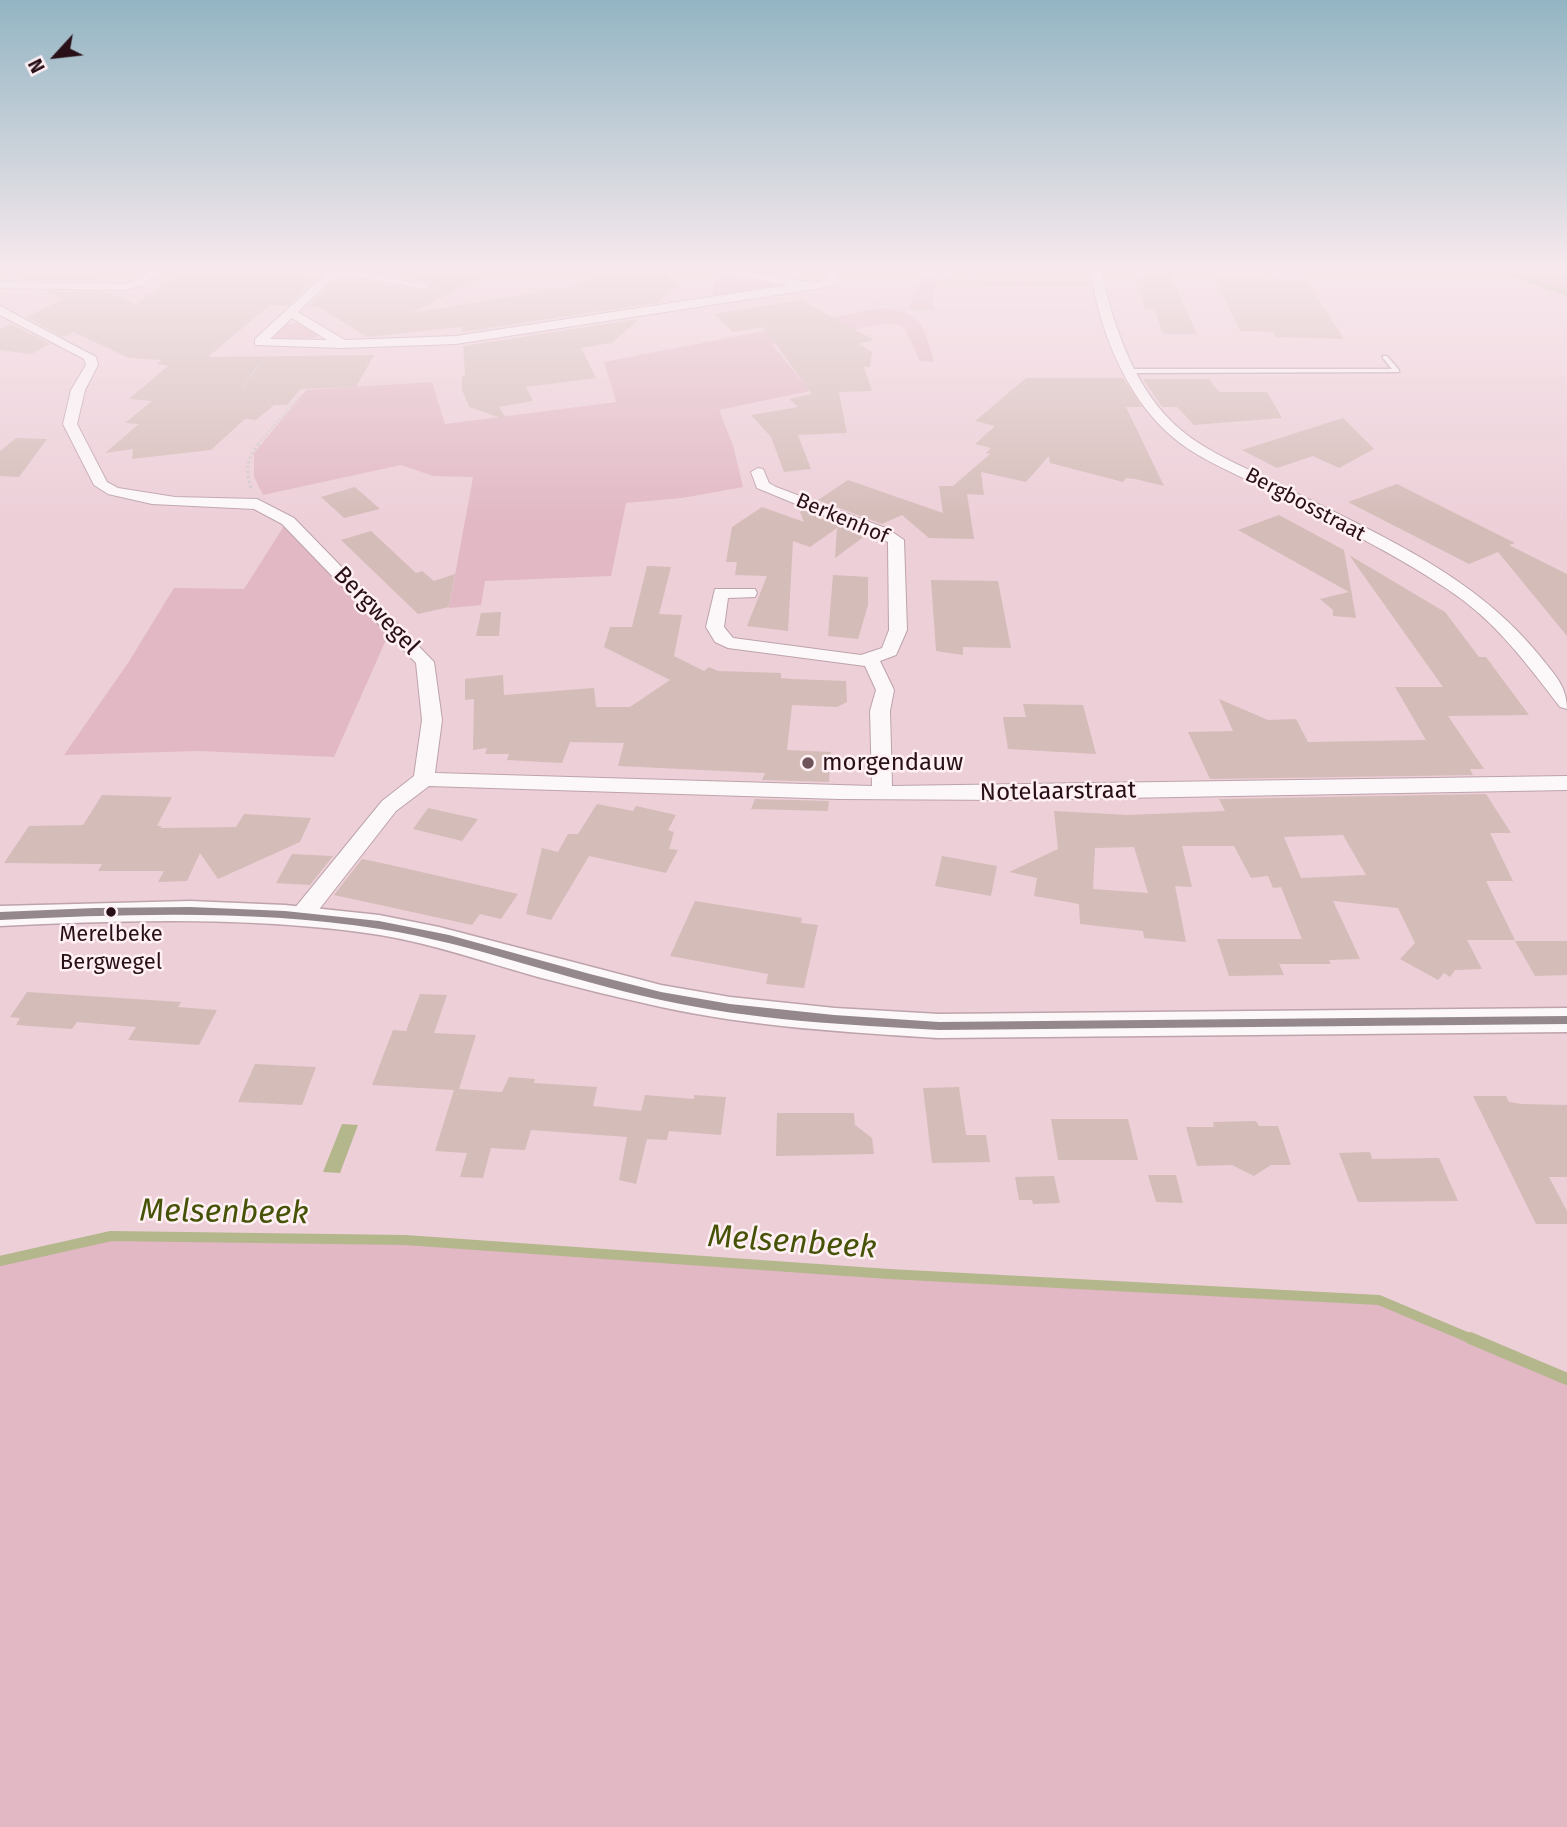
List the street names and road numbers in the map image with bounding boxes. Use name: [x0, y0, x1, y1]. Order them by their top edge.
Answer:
street label: Bergbosstraat: [1241, 463, 1369, 547]
street label: Berkenhof: [792, 488, 892, 550]
street label: Bergwegel: [327, 561, 425, 661]
street label: Notelaarstraat: [979, 776, 1137, 808]

